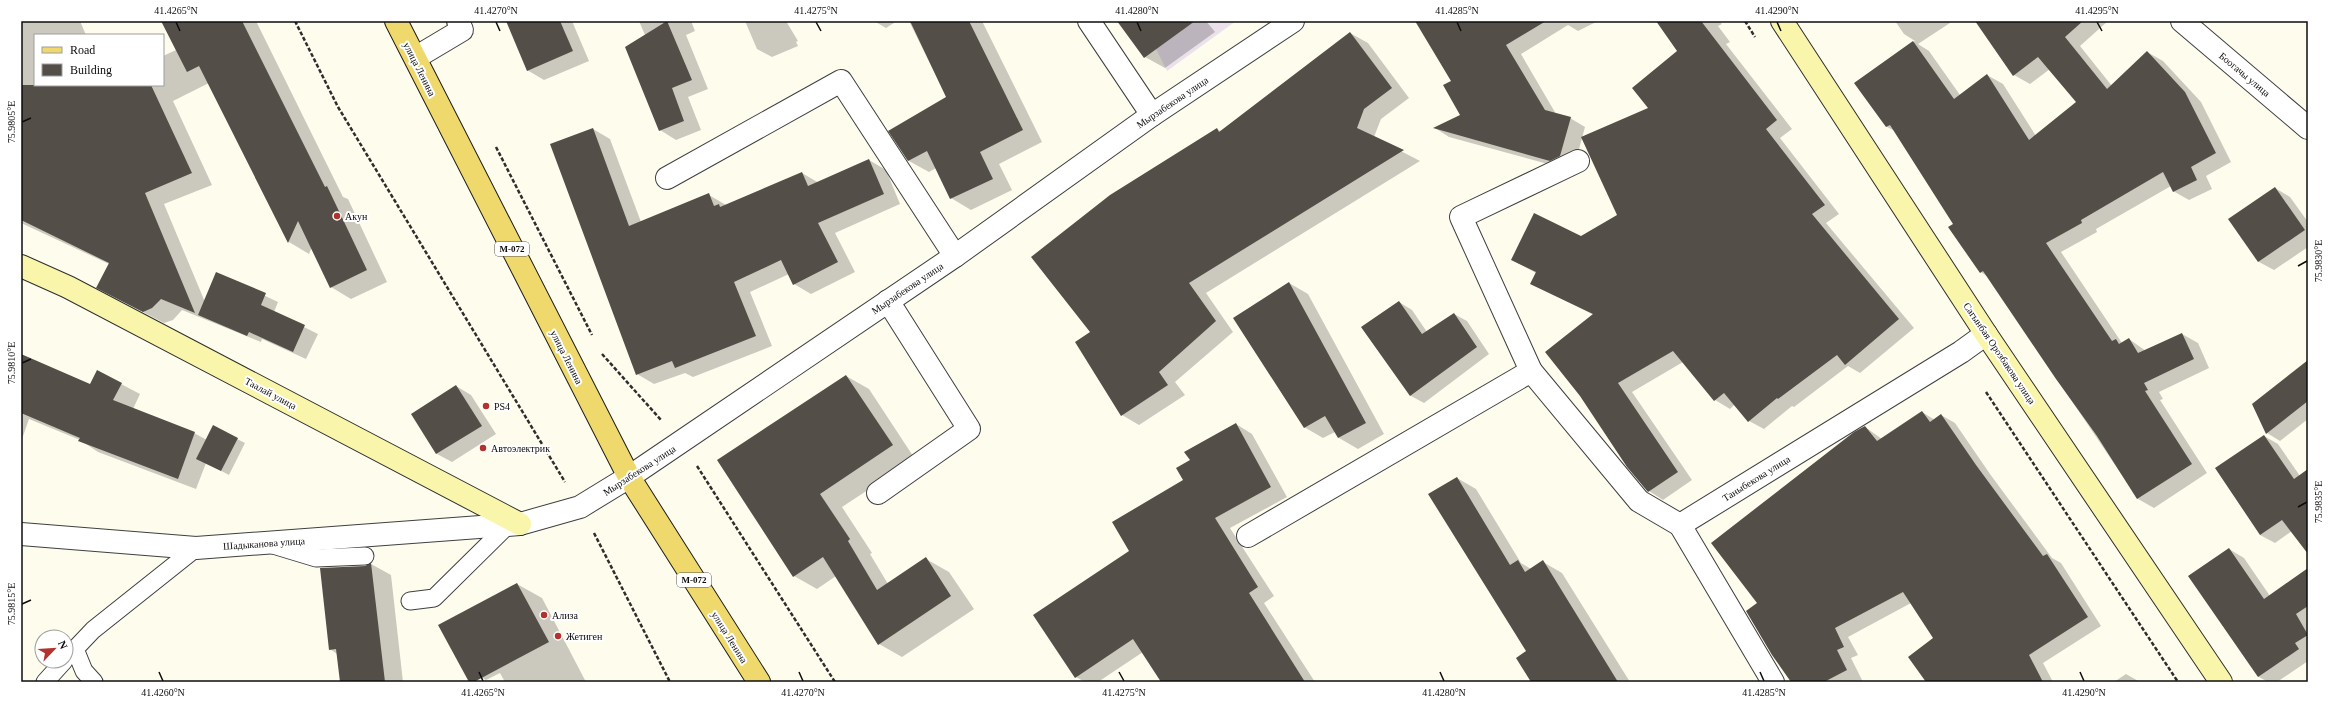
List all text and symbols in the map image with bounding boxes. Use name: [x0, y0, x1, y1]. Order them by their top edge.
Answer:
text: 41.4265°N: [154, 5, 198, 16]
text: 41.4270°N: [474, 5, 518, 16]
text: 41.4275°N: [794, 5, 838, 16]
text: 41.4280°N: [1115, 5, 1159, 16]
text: 41.4285°N: [1435, 5, 1479, 16]
text: 41.4290°N: [1755, 5, 1799, 16]
text: 41.4295°N: [2075, 5, 2119, 16]
legend: [34, 34, 164, 86]
street label: улица Ленина: [401, 41, 438, 98]
text: Road: [70, 43, 95, 57]
street label: Боогачы улица: [2217, 50, 2273, 99]
text: Building: [70, 63, 112, 77]
street label: Мырзабекова улица: [1134, 74, 1211, 130]
text: 75.9805°E: [6, 101, 17, 143]
marker: Акун: [332, 211, 342, 221]
place label: Акун: [345, 211, 368, 222]
text: 75.9830°E: [2313, 240, 2324, 282]
road number: М-072: [495, 242, 529, 256]
street label: Мырзабекова улица: [869, 260, 946, 316]
street label: Сагынбая Орозбакова улица: [1961, 300, 2038, 407]
street label: улица Ленина: [548, 329, 585, 386]
text: 75.9810°E: [6, 342, 17, 384]
street label: Таалай улица: [243, 375, 299, 412]
marker: PS4: [481, 401, 491, 411]
place label: PS4: [494, 401, 510, 412]
marker: Автоэлектрик: [478, 443, 488, 453]
place label: Автоэлектрик: [491, 443, 550, 454]
street label: Мырзабекова улица: [601, 443, 678, 498]
street label: Таныбекова улица: [1721, 453, 1792, 504]
text: 75.9835°E: [2313, 481, 2324, 523]
street label: Шадыканова улица: [223, 535, 306, 552]
road number: М-072: [677, 573, 711, 587]
text: 75.9815°E: [6, 583, 17, 625]
street label: улица Ленина: [709, 609, 750, 666]
marker: Ализа: [539, 610, 549, 620]
place label: Ализа: [552, 610, 579, 621]
north arrow: [34, 629, 74, 669]
marker: Жетиген: [553, 631, 563, 641]
place label: Жетиген: [566, 631, 603, 642]
text: N: [56, 639, 70, 651]
text: 41.4260°N: [141, 687, 185, 698]
text: 41.4265°N: [461, 687, 505, 698]
text: 41.4270°N: [781, 687, 825, 698]
text: 41.4275°N: [1102, 687, 1146, 698]
text: 41.4280°N: [1422, 687, 1466, 698]
text: 41.4285°N: [1742, 687, 1786, 698]
text: 41.4290°N: [2062, 687, 2106, 698]

